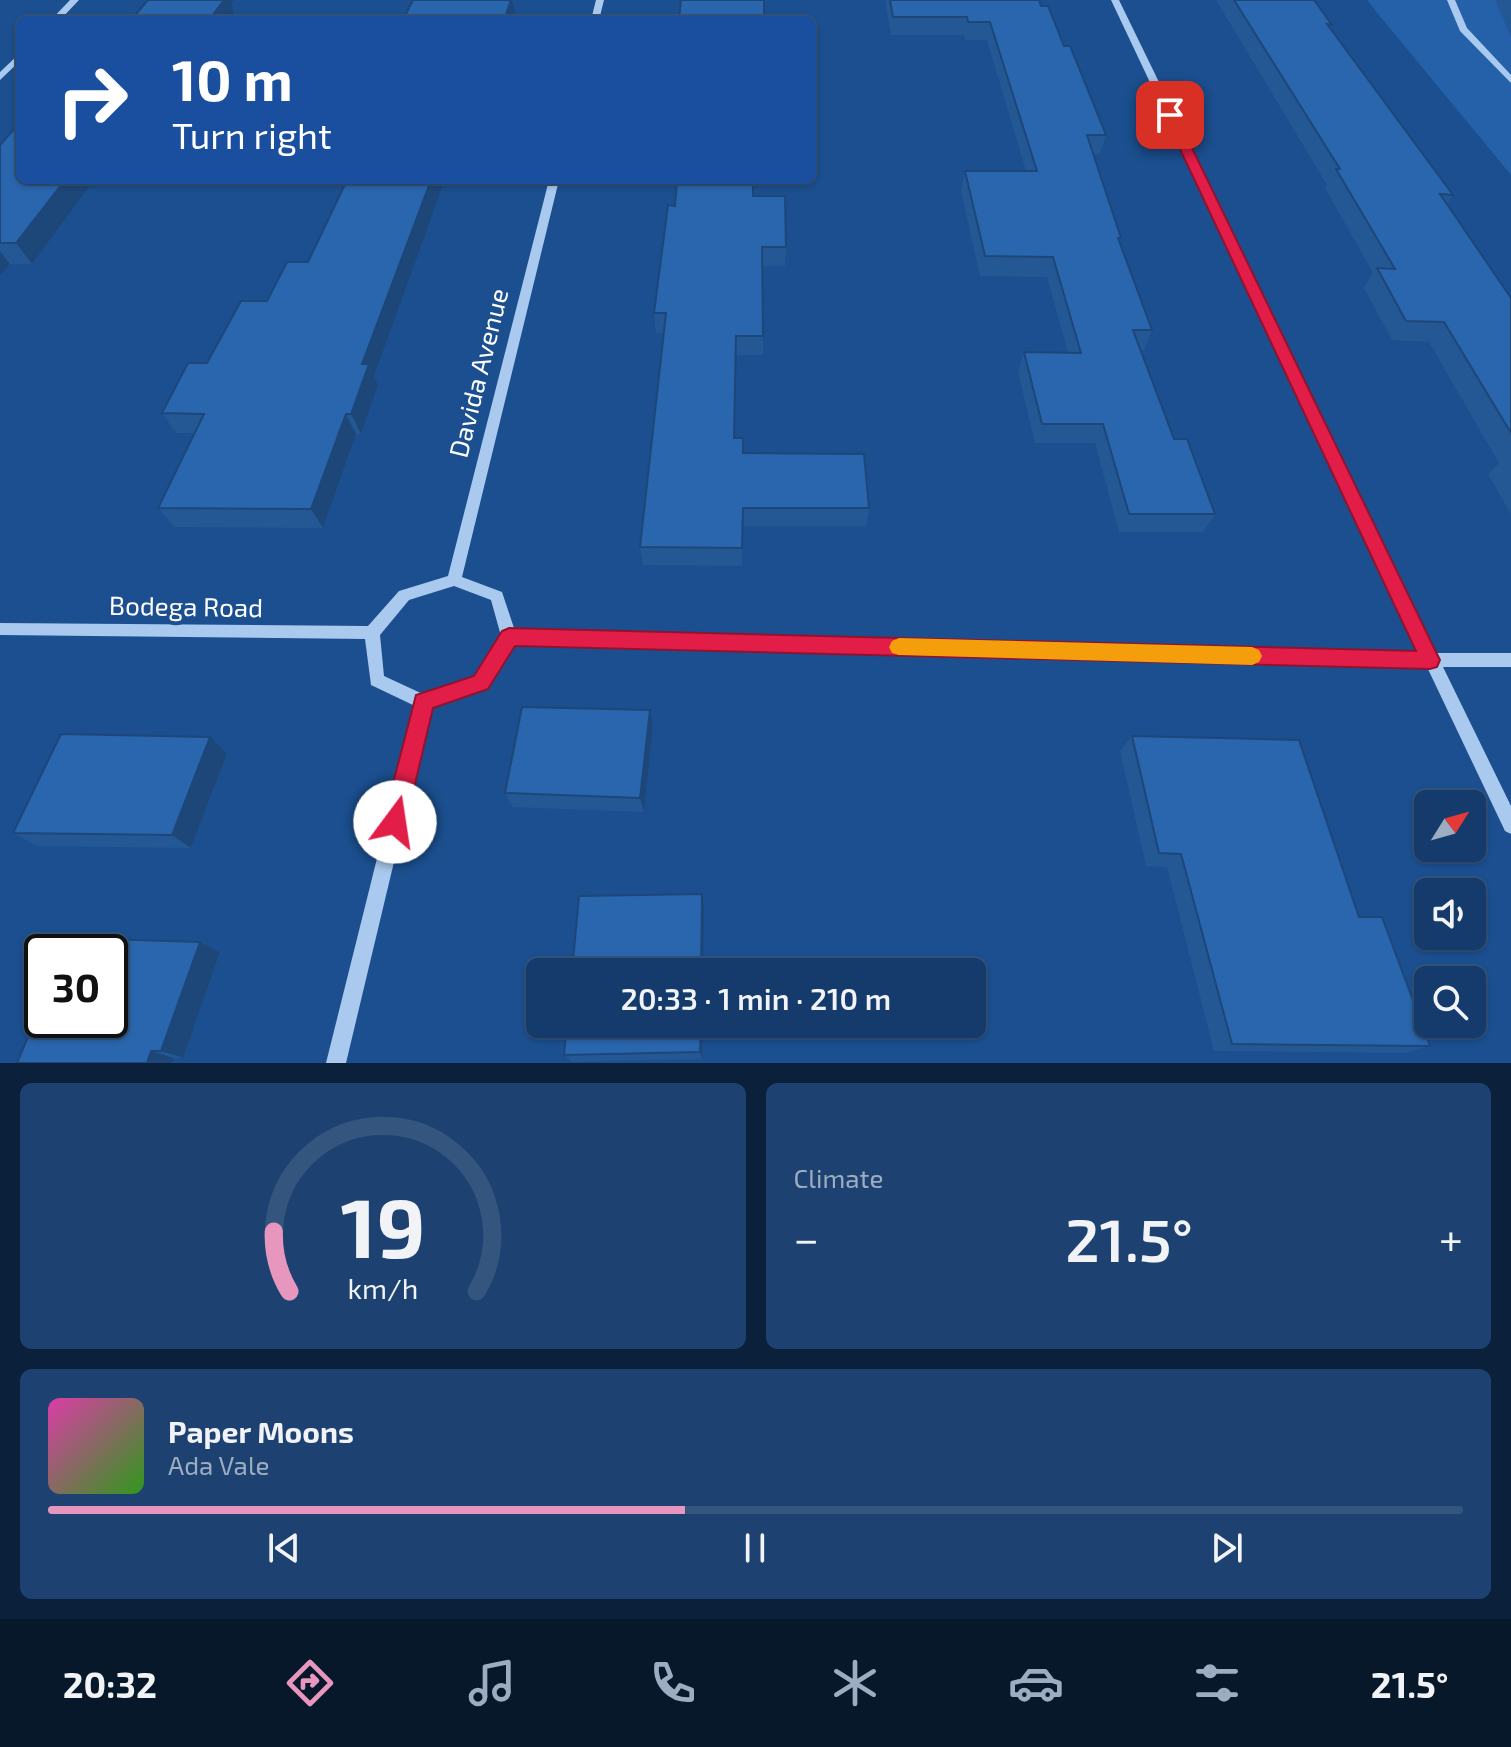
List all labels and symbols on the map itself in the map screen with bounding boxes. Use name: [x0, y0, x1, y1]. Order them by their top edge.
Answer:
pin: [1136, 81, 1204, 149]
street label: Davida Avenue: [442, 285, 514, 460]
street label: Bodega Road: [109, 589, 263, 622]
position arrow: [353, 780, 437, 864]
north arrow: [1414, 790, 1486, 862]
speed limit sign: 30: [24, 934, 128, 1038]

